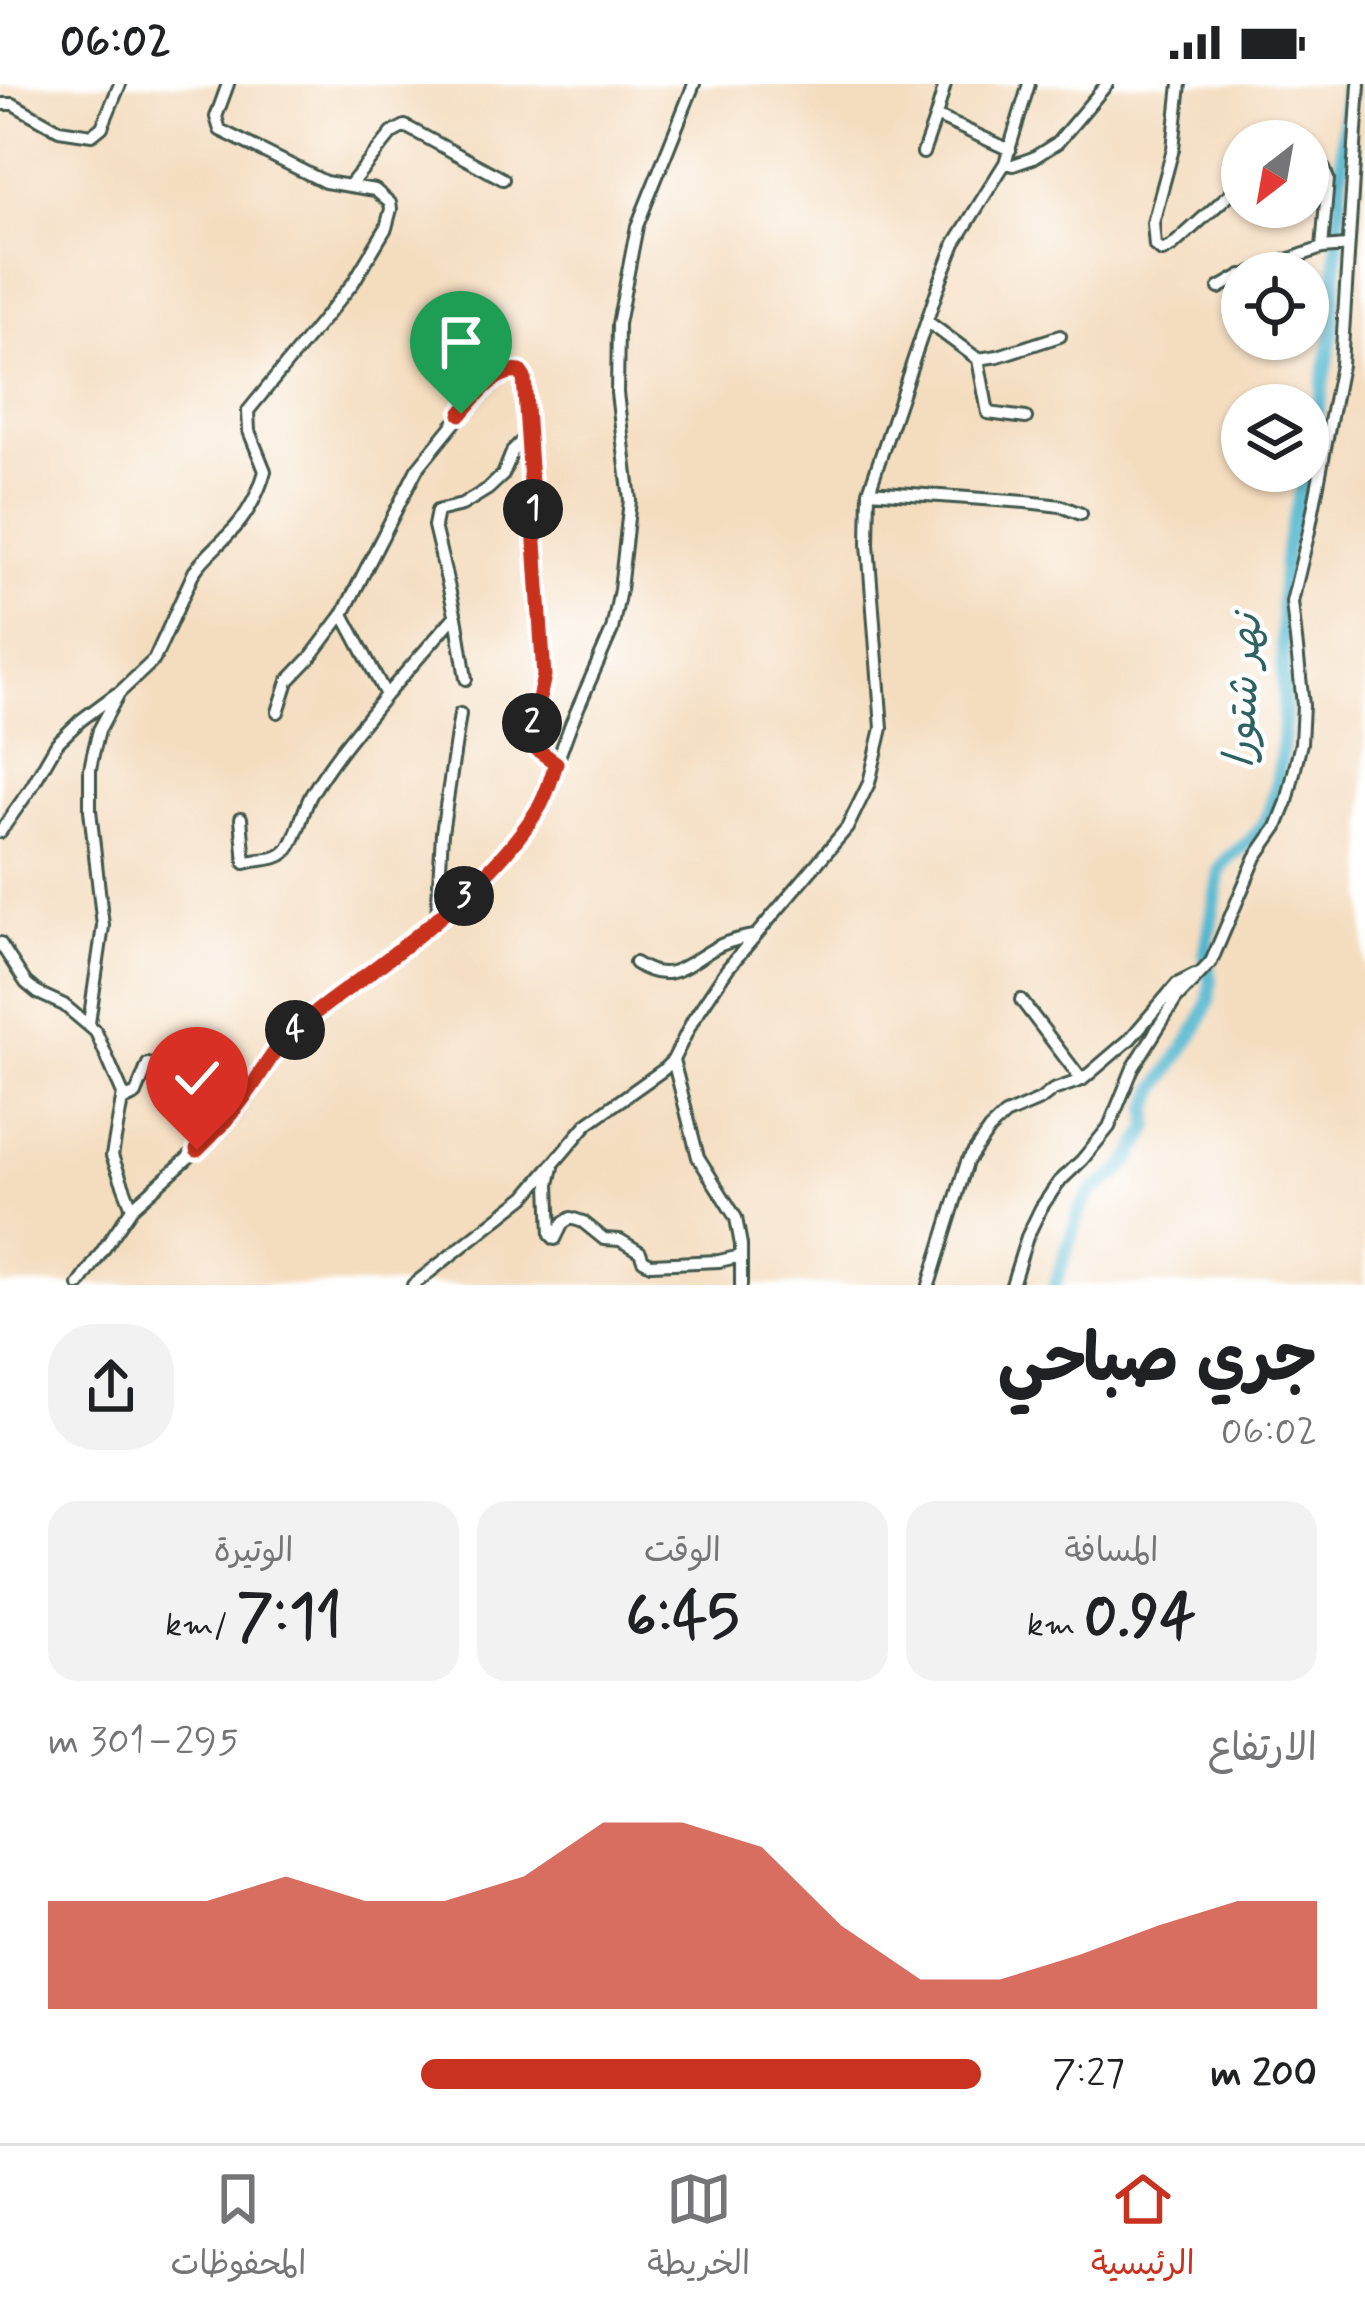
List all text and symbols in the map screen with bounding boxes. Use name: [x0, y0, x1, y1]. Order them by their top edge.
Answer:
text: 06:02: [60, 13, 171, 72]
north arrow: [1221, 120, 1329, 228]
map controls: [1221, 120, 1329, 492]
button: locate: [1221, 252, 1329, 360]
pin: [410, 291, 512, 414]
icon: arrive: [428, 309, 494, 375]
button: layers: [1221, 384, 1329, 492]
pin: 1: [503, 479, 563, 539]
text: 1: [526, 487, 540, 531]
water label: نهر شتورا: [1214, 609, 1277, 769]
pin: 2: [502, 693, 562, 753]
text: 2: [524, 701, 540, 745]
pin: 3: [434, 866, 494, 926]
text: 3: [457, 874, 471, 918]
pin: 4: [265, 1000, 325, 1060]
text: 4: [285, 1008, 305, 1052]
pin: [146, 1027, 248, 1150]
icon: check: [164, 1045, 230, 1111]
text: جري صباحي: [998, 1319, 1317, 1405]
button: share: [48, 1324, 174, 1450]
text: 06:02: [1221, 1407, 1317, 1458]
text: الوتيرة: [214, 1530, 293, 1574]
text: الوقت: [644, 1530, 721, 1574]
text: المسافة: [1065, 1530, 1158, 1574]
text: 7:11: [237, 1579, 342, 1658]
text: 6:45: [626, 1579, 739, 1658]
text: 0.94: [1084, 1579, 1196, 1658]
text: /km: [165, 1604, 237, 1648]
text: km: [1027, 1604, 1084, 1648]
text: 295–301 m: [48, 1717, 239, 1768]
text: الارتفاع: [1208, 1724, 1317, 1775]
text: 7:27: [1052, 2049, 1125, 2100]
text: 200 m: [1211, 2049, 1317, 2100]
tab: المحفوظات: [170, 2166, 306, 2292]
tab: الخريطة: [647, 2166, 750, 2292]
tab: الرئيسية: [1091, 2166, 1195, 2292]

